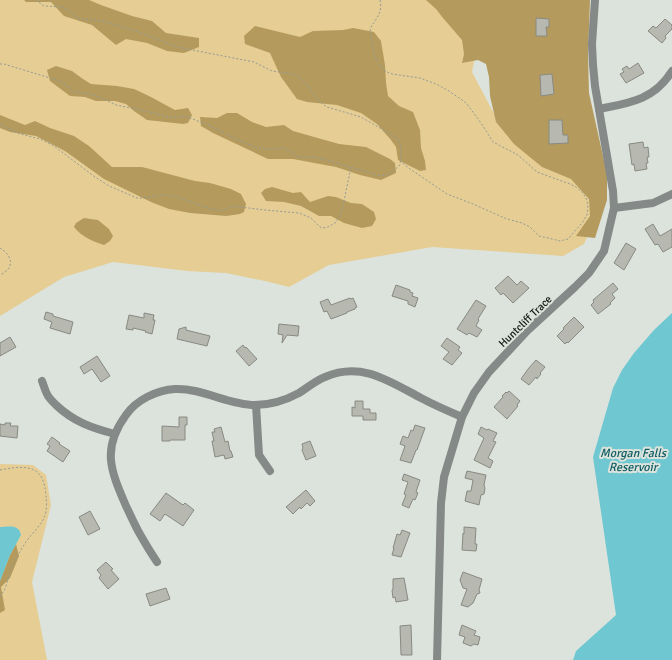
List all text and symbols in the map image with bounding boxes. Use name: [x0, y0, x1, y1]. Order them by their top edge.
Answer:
street label: Huntcliff Trace: [496, 293, 555, 350]
water label: Morgan Falls Reservoir: [600, 446, 668, 475]

